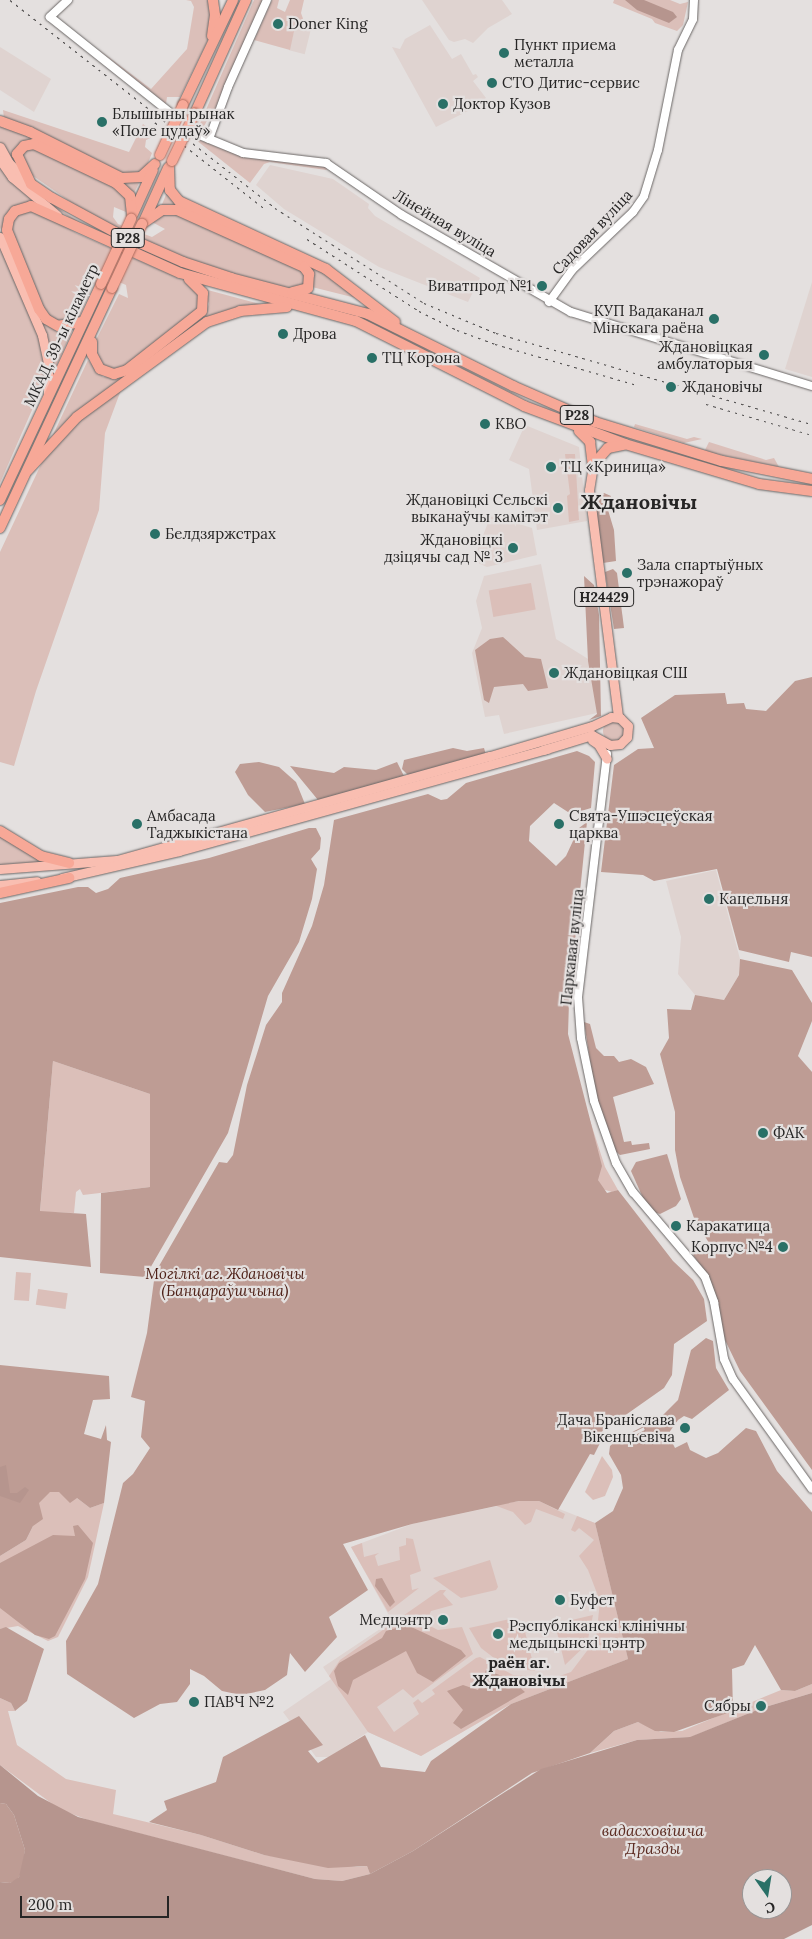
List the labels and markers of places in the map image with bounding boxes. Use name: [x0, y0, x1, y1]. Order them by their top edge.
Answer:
place label: Doner King: [288, 15, 367, 33]
marker: Doner King: [272, 18, 284, 30]
place label: Пункт приема металла: [514, 35, 616, 70]
marker: Пункт приема металла: [498, 47, 510, 59]
place label: СТО Дитис-сервис: [502, 74, 640, 92]
marker: СТО Дитис-сервис: [486, 77, 498, 89]
place label: Доктор Кузов: [453, 95, 551, 113]
marker: Доктор Кузов: [437, 98, 449, 110]
place label: Блышыны рынак «Поле цудаў»: [112, 104, 235, 139]
marker: Блышыны рынак «Поле цудаў»: [96, 116, 108, 128]
place label: Виватпрод №1: [428, 277, 532, 295]
marker: Виватпрод №1: [536, 280, 548, 292]
place label: КУП Вадаканал Мінскага раёна: [593, 301, 704, 336]
marker: КУП Вадаканал Мінскага раёна: [708, 313, 720, 325]
place label: Дрова: [293, 325, 337, 343]
marker: Дрова: [277, 328, 289, 340]
place label: Ждановіцкая амбулаторыя: [657, 337, 753, 372]
marker: Ждановіцкая амбулаторыя: [757, 348, 771, 362]
place label: ТЦ Корона: [382, 349, 460, 367]
marker: ТЦ Корона: [366, 352, 378, 364]
place label: Ждановічы: [682, 378, 763, 396]
marker: Ждановічы: [664, 380, 678, 394]
place label: KBО: [495, 415, 526, 433]
marker: KBО: [479, 418, 491, 430]
place label: ТЦ «Криница»: [561, 458, 666, 476]
marker: ТЦ «Криница»: [545, 461, 557, 473]
place label: Ждановіцкі Сельскі выканаўчы камітэт: [406, 490, 548, 525]
marker: Ждановіцкі Сельскі выканаўчы камітэт: [552, 502, 564, 514]
place label: Белдзяржстрах: [165, 525, 276, 543]
marker: Белдзяржстрах: [149, 528, 161, 540]
place label: Ждановіцкі дзіцячы сад № 3: [384, 530, 503, 565]
marker: Ждановіцкі дзіцячы сад № 3: [507, 542, 519, 554]
place label: Зала спартыўных трэнажораў: [637, 555, 763, 590]
marker: Зала спартыўных трэнажораў: [621, 567, 633, 579]
place label: Ждановіцкая СШ: [564, 664, 688, 682]
marker: Ждановіцкая СШ: [548, 667, 560, 679]
place label: Амбасада Таджыкістана: [147, 806, 248, 841]
place label: Свята-Ушэсцеўская царква: [569, 806, 713, 841]
marker: Амбасада Таджыкістана: [131, 818, 143, 830]
marker: Свята-Ушэсцеўская царква: [553, 818, 565, 830]
place label: Кацельня: [719, 890, 788, 908]
marker: Кацельня: [703, 893, 715, 905]
place label: ФАК: [773, 1124, 805, 1142]
marker: ФАК: [757, 1127, 769, 1139]
place label: Каракатица: [686, 1217, 770, 1235]
marker: Каракатица: [670, 1220, 682, 1232]
place label: Корпус №4: [691, 1238, 773, 1256]
marker: Корпус №4: [777, 1241, 789, 1253]
place label: Дача Браніслава Вікенцьевіча: [557, 1410, 675, 1445]
marker: Дача Браніслава Вікенцьевіча: [679, 1422, 691, 1434]
place label: Буфет: [570, 1591, 614, 1609]
marker: Буфет: [554, 1594, 566, 1606]
place label: Медцэнтр: [359, 1611, 433, 1629]
marker: Медцэнтр: [437, 1614, 449, 1626]
place label: Рэспубліканскі клінічны медыцынскі цэнтр: [509, 1616, 685, 1651]
marker: Рэспубліканскі клінічны медыцынскі цэнтр: [491, 1627, 505, 1641]
place label: ПАВЧ №2: [204, 1693, 274, 1711]
marker: ПАВЧ №2: [188, 1696, 200, 1708]
place label: Сябры: [704, 1697, 751, 1715]
marker: Сябры: [755, 1700, 767, 1712]

